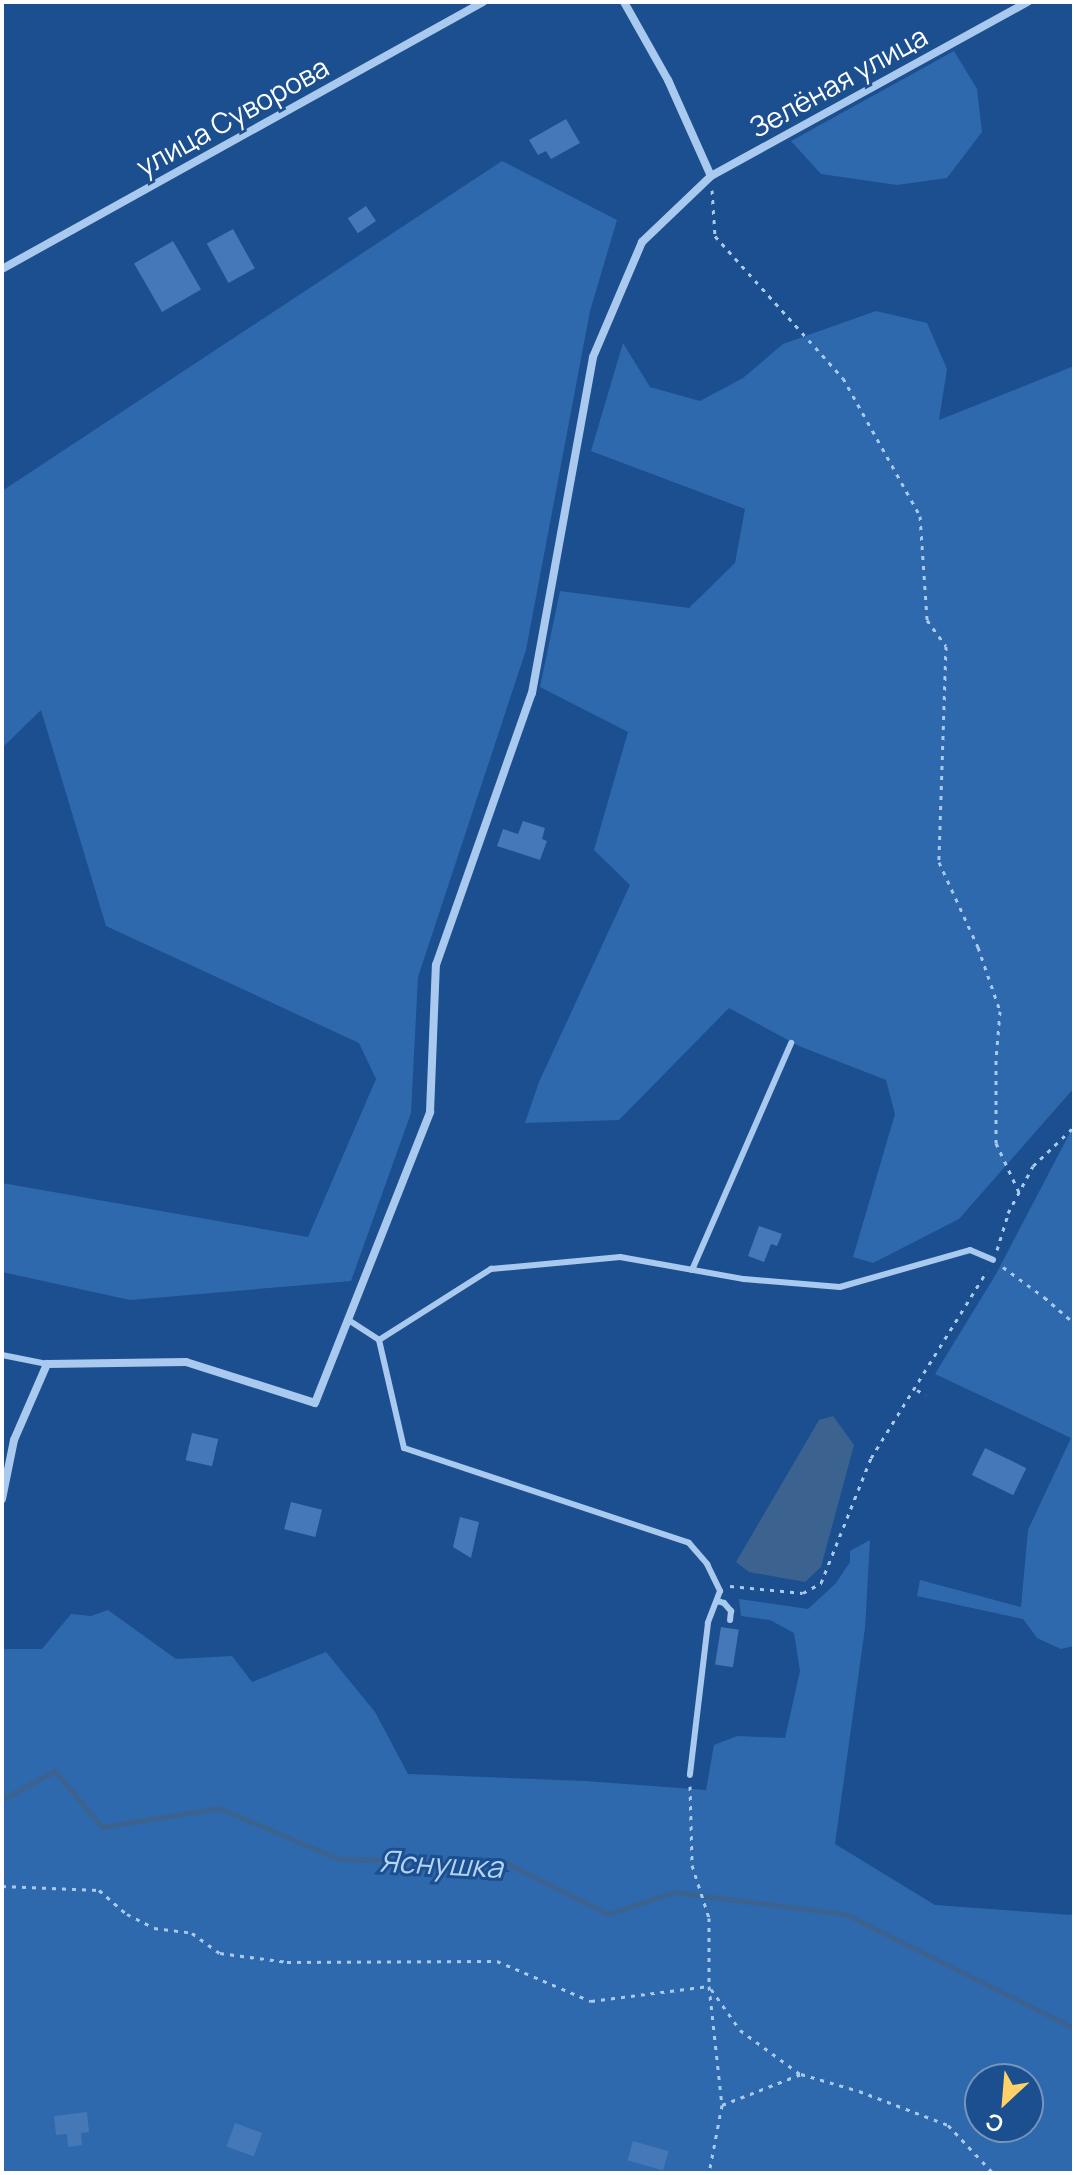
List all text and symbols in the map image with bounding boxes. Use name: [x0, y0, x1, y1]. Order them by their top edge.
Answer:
street label: Зелёная улица: [743, 18, 933, 144]
street label: улица Суворова: [130, 49, 334, 183]
water label: Яснушка: [378, 1843, 504, 1885]
north arrow: [964, 2063, 1044, 2143]
text: С: [980, 2106, 1008, 2140]

